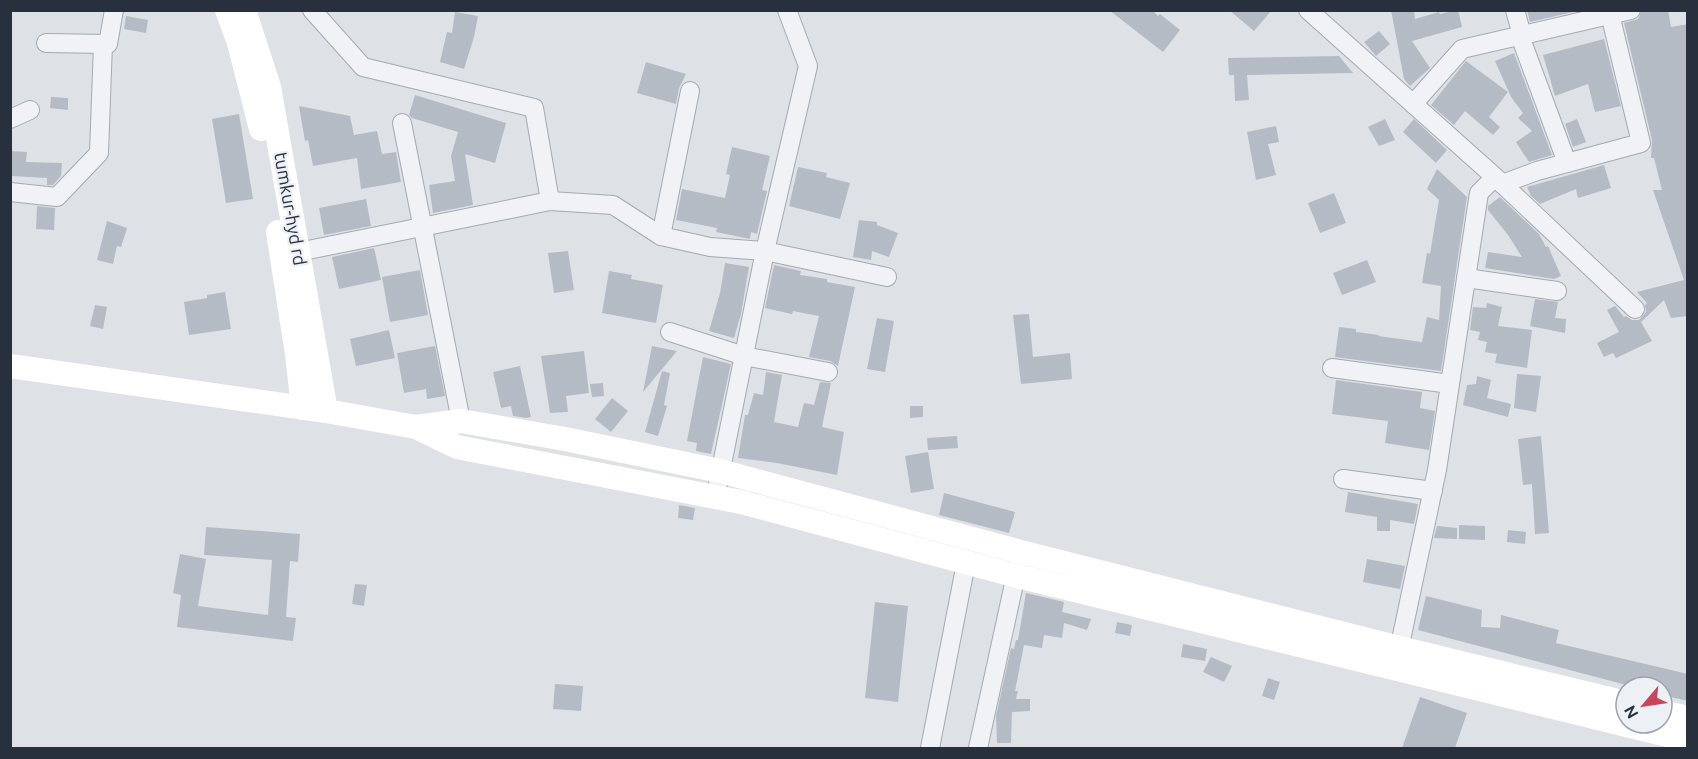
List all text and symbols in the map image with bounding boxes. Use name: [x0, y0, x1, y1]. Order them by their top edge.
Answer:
street label: tumkur-hyd rd: [271, 151, 311, 267]
north arrow: [1614, 675, 1674, 735]
text: N: [1620, 703, 1642, 722]

